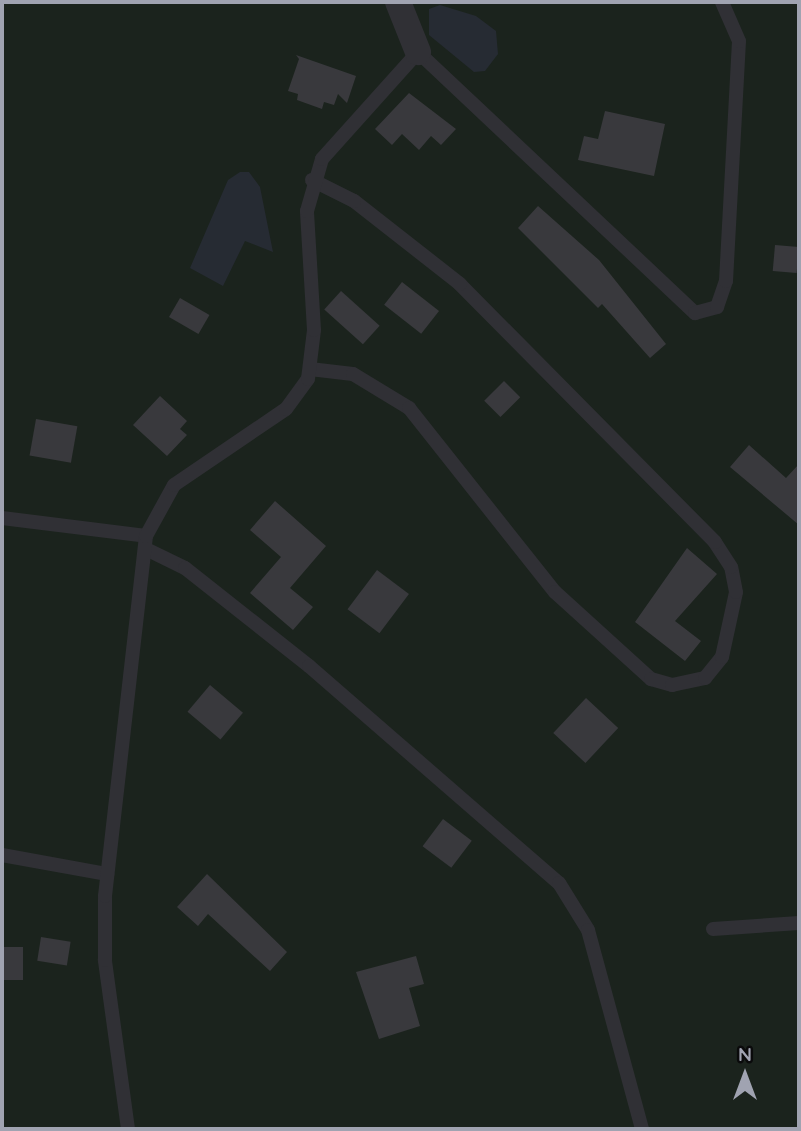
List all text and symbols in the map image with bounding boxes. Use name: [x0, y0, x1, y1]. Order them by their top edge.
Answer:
north arrow: [710, 1040, 780, 1110]
text: N: [738, 1042, 752, 1066]

